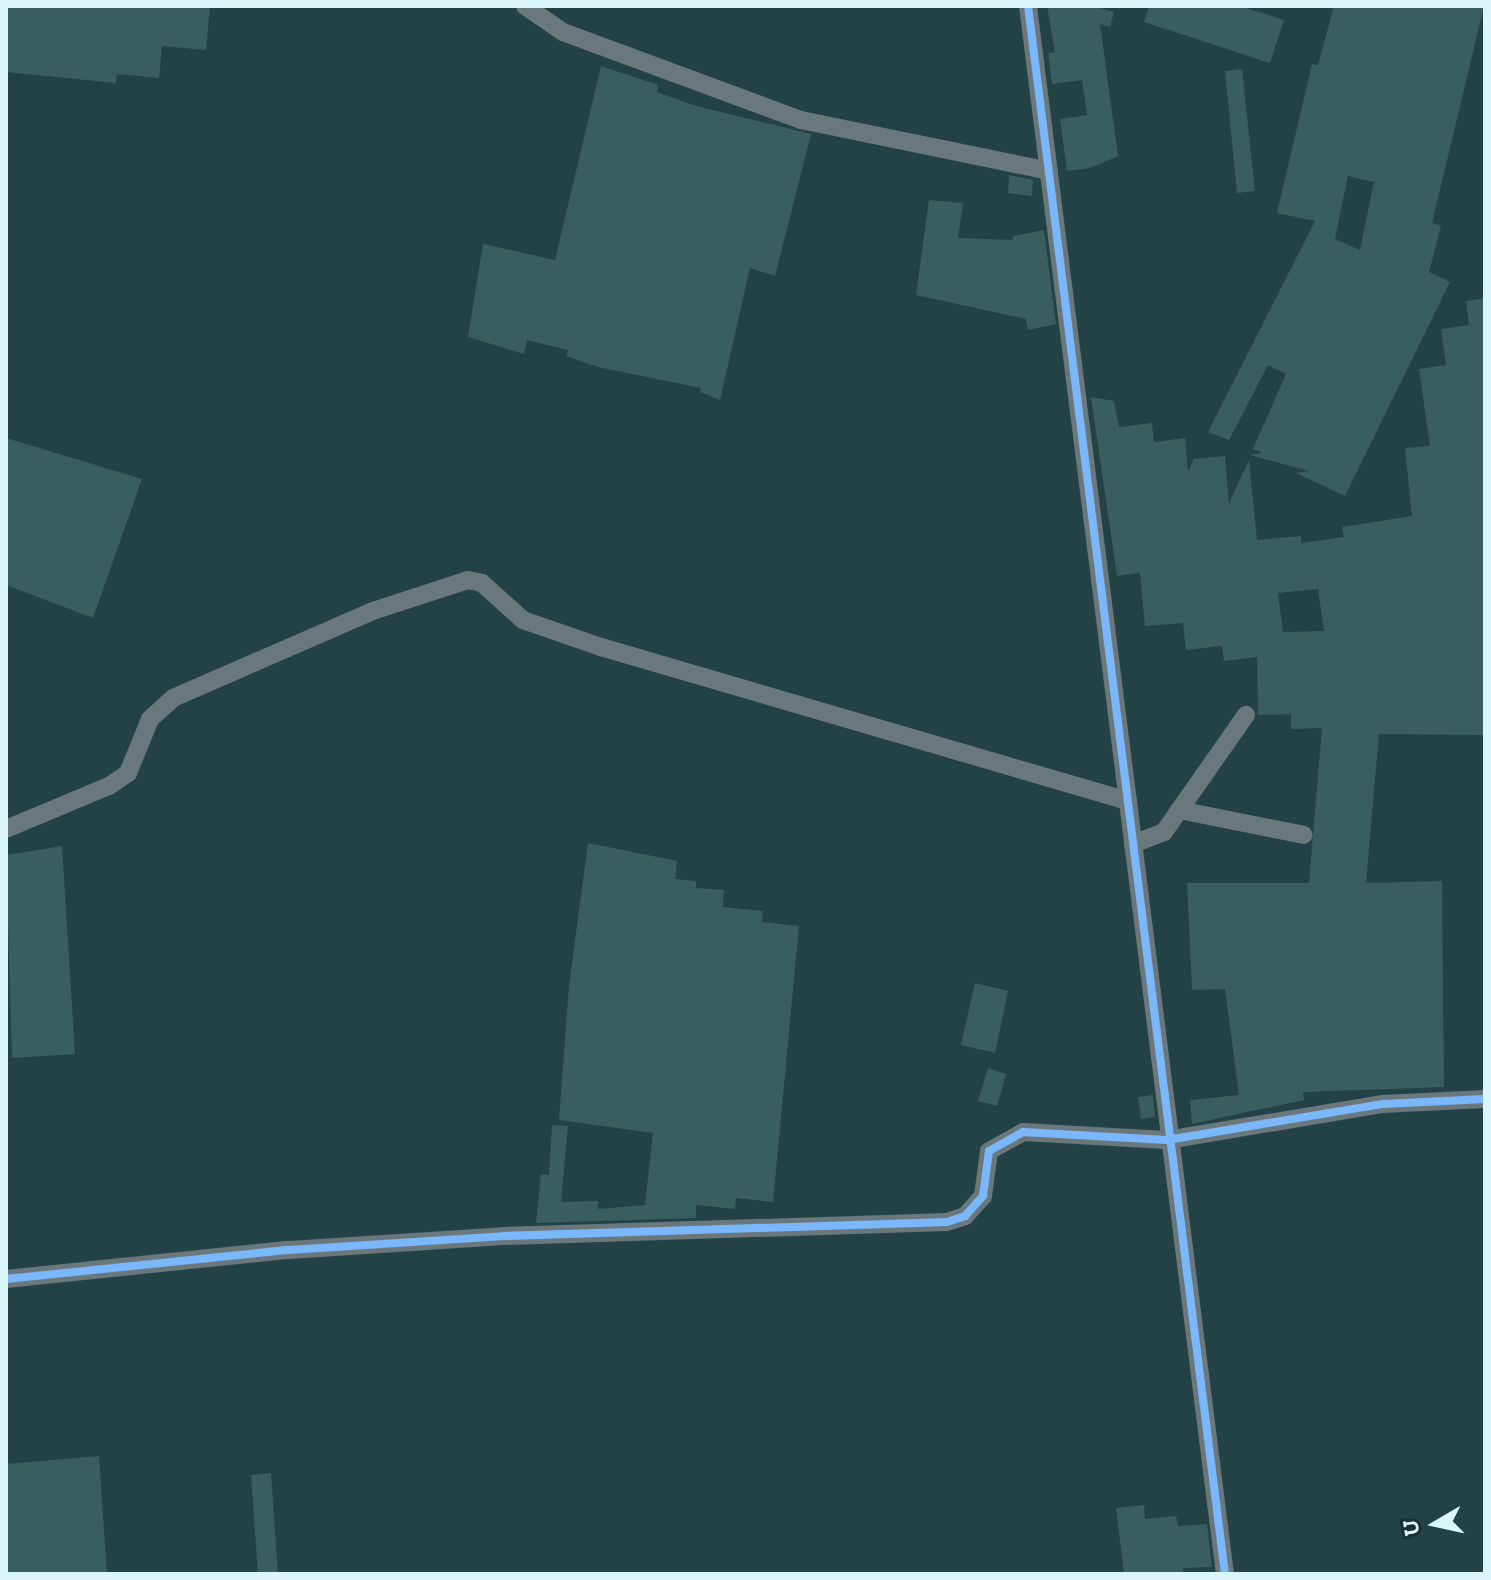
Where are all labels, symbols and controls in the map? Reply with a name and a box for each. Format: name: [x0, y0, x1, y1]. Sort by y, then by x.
north arrow: [1395, 1484, 1475, 1564]
text: U: [1396, 1518, 1425, 1538]

